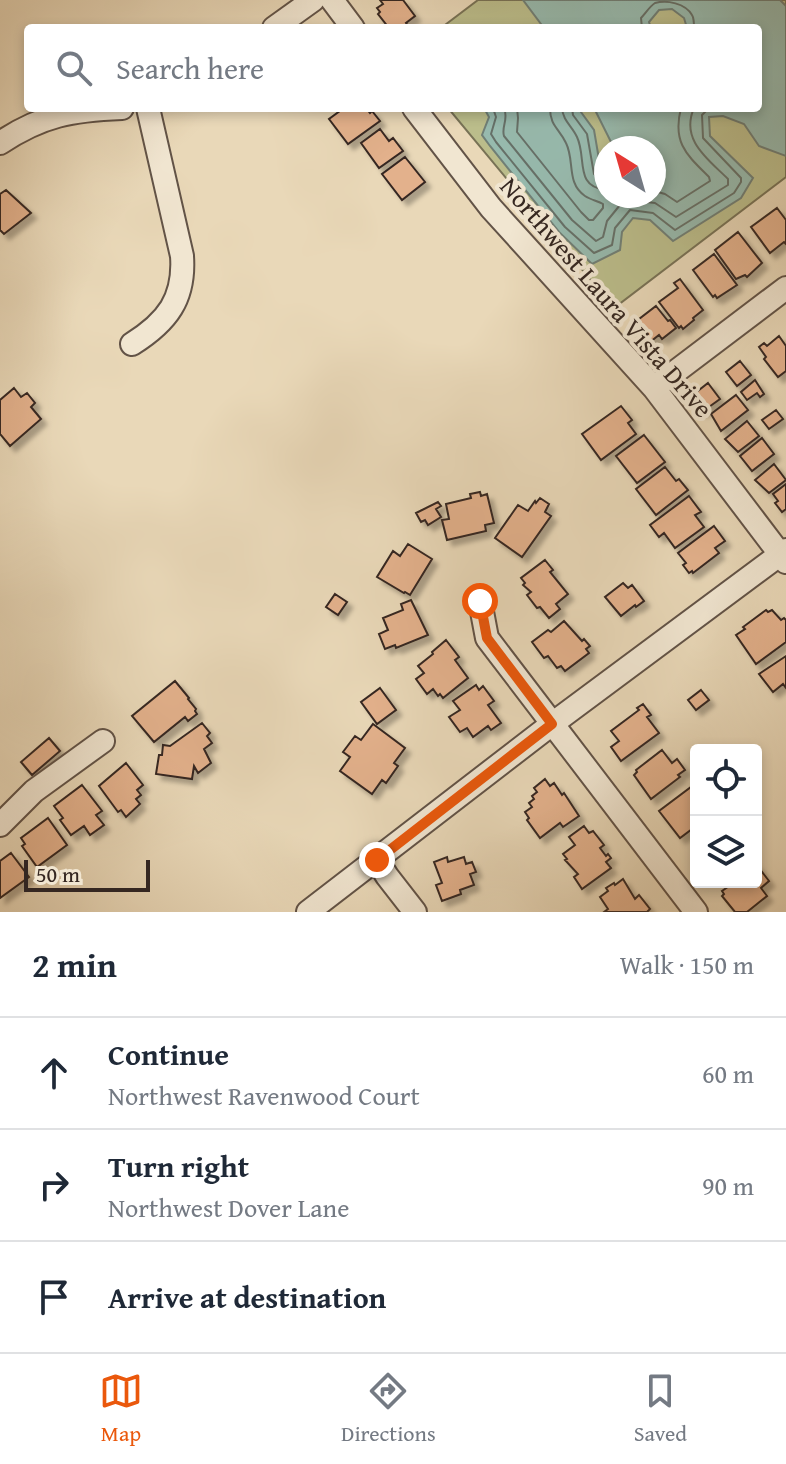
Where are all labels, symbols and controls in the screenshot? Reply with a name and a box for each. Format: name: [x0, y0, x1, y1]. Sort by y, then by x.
search box: [24, 24, 762, 112]
icon: search: [52, 46, 96, 90]
text: Search here: [116, 46, 264, 90]
north arrow: [594, 136, 666, 208]
street label: Northwest Laura Vista Drive: [491, 168, 723, 426]
route start: [462, 583, 498, 619]
map controls: [690, 744, 762, 888]
button: locate: [690, 744, 762, 816]
button: layers: [690, 816, 762, 888]
route end: [359, 842, 395, 878]
scale bar: [24, 856, 150, 892]
text: 50 m: [36, 858, 80, 890]
text: 2 min: [32, 940, 117, 989]
text: Walk · 150 m: [620, 945, 754, 984]
text: Continue: [108, 1032, 229, 1076]
icon: ahead: [32, 1051, 76, 1095]
text: 60 m: [702, 1054, 754, 1093]
text: Northwest Ravenwood Court: [108, 1076, 420, 1115]
text: Turn right: [108, 1144, 249, 1188]
icon: right: [32, 1163, 76, 1207]
text: 90 m: [702, 1166, 754, 1205]
text: Northwest Dover Lane: [108, 1188, 349, 1227]
icon: arrive: [32, 1275, 76, 1319]
text: Arrive at destination: [108, 1275, 386, 1319]
tab: Map: [99, 1369, 143, 1449]
tab: Directions: [341, 1369, 436, 1449]
tab: Saved: [634, 1369, 687, 1449]

